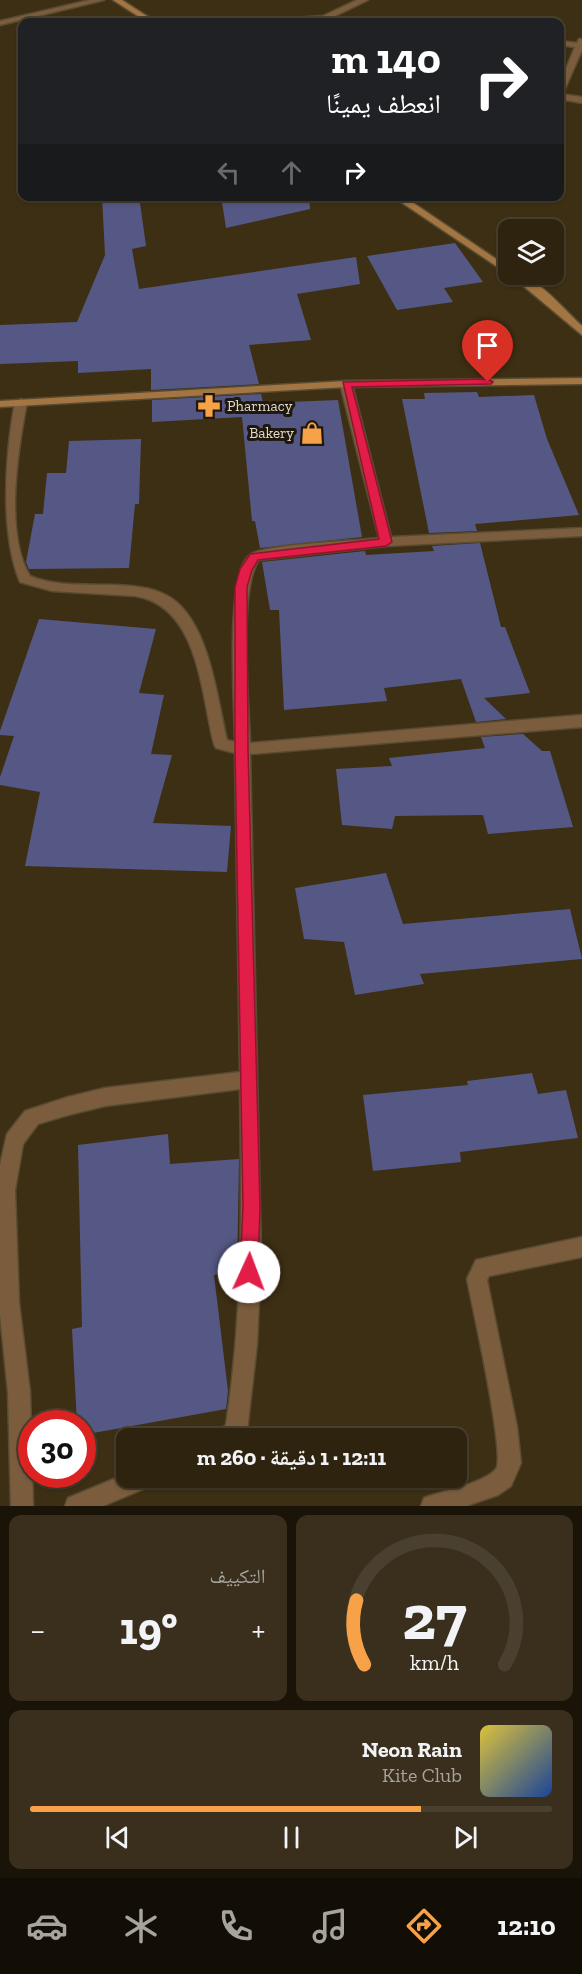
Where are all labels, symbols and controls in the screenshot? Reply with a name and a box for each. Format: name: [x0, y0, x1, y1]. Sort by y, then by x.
text: 140 m: [331, 33, 441, 84]
icon: right: [462, 42, 540, 120]
text: انعطف يمينًا: [326, 88, 441, 120]
icon: left: [212, 156, 245, 189]
icon: ahead: [275, 156, 308, 189]
icon: right: [338, 156, 371, 189]
map controls: [498, 219, 564, 285]
button: layers: [498, 219, 564, 285]
pin: [462, 320, 513, 382]
icon: arrive: [471, 329, 504, 362]
pharmacy icon: Pharmacy: [196, 393, 222, 419]
place label: Pharmacy: [227, 397, 293, 415]
shop icon: Bakery: [299, 420, 325, 446]
place label: Bakery: [249, 424, 294, 442]
position arrow: [217, 1240, 281, 1304]
speed limit sign: 30: [18, 1410, 96, 1488]
text: 12:11 · 1 دقيقة · 260 m: [197, 1444, 386, 1471]
text: التكييف: [209, 1564, 266, 1588]
text: 27: [402, 1580, 467, 1655]
text: 19°: [119, 1602, 178, 1656]
text: −: [30, 1610, 45, 1649]
text: +: [252, 1610, 266, 1649]
text: km/h: [410, 1650, 459, 1675]
text: Neon Rain: [362, 1736, 462, 1763]
text: Kite Club: [382, 1763, 462, 1787]
icon: previous: [101, 1821, 134, 1854]
icon: pause: [275, 1821, 308, 1854]
icon: next: [449, 1821, 482, 1854]
icon: car: [26, 1905, 68, 1947]
icon: climate: [120, 1905, 162, 1947]
icon: phone: [215, 1905, 257, 1947]
icon: music: [309, 1905, 351, 1947]
icon: directions: [403, 1905, 445, 1947]
text: 12:10: [497, 1910, 556, 1942]

